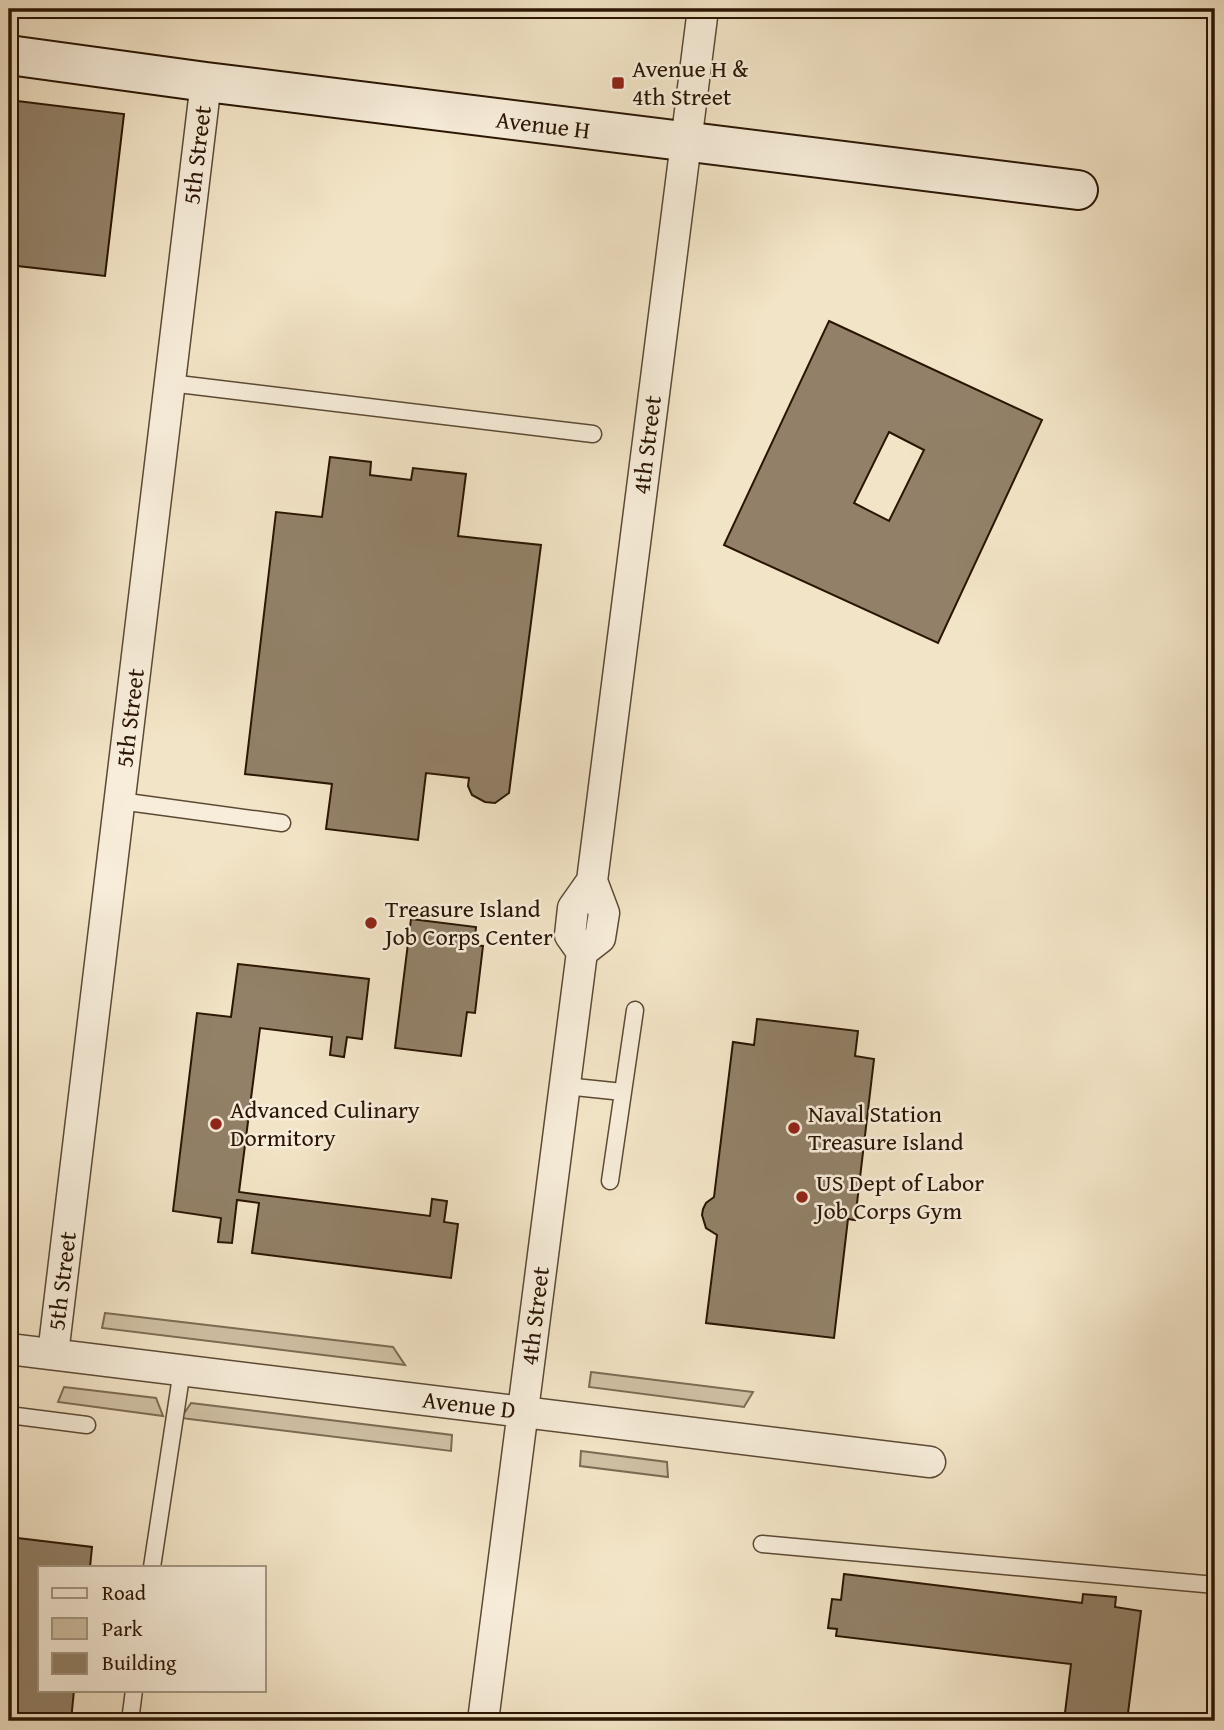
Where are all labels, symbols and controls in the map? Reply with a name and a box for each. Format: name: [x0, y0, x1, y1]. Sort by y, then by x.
place label: Avenue H & 4th Street: [632, 51, 749, 114]
marker: Avenue H & 4th Street: [610, 75, 626, 91]
street label: Avenue H: [494, 101, 592, 148]
street label: 5th Street: [173, 103, 220, 206]
street label: 4th Street: [623, 393, 670, 496]
street label: 5th Street: [106, 666, 153, 769]
place label: Treasure Island Job Corps Center: [382, 891, 553, 954]
marker: Treasure Island Job Corps Center: [363, 915, 379, 931]
place label: Advanced Culinary Dormitory: [230, 1092, 420, 1155]
place label: Naval Station Treasure Island: [808, 1096, 964, 1159]
marker: Advanced Culinary Dormitory: [208, 1116, 224, 1132]
marker: Naval Station Treasure Island: [786, 1120, 802, 1136]
place label: US Dept of Labor Job Corps Gym: [813, 1165, 984, 1228]
marker: US Dept of Labor Job Corps Gym: [794, 1189, 810, 1205]
street label: 5th Street: [38, 1229, 85, 1332]
street label: 4th Street: [511, 1264, 558, 1367]
street label: Avenue D: [420, 1381, 518, 1428]
legend: [38, 1566, 266, 1692]
text: Road: [102, 1577, 147, 1608]
text: Park: [102, 1613, 143, 1644]
text: Building: [102, 1647, 177, 1678]

